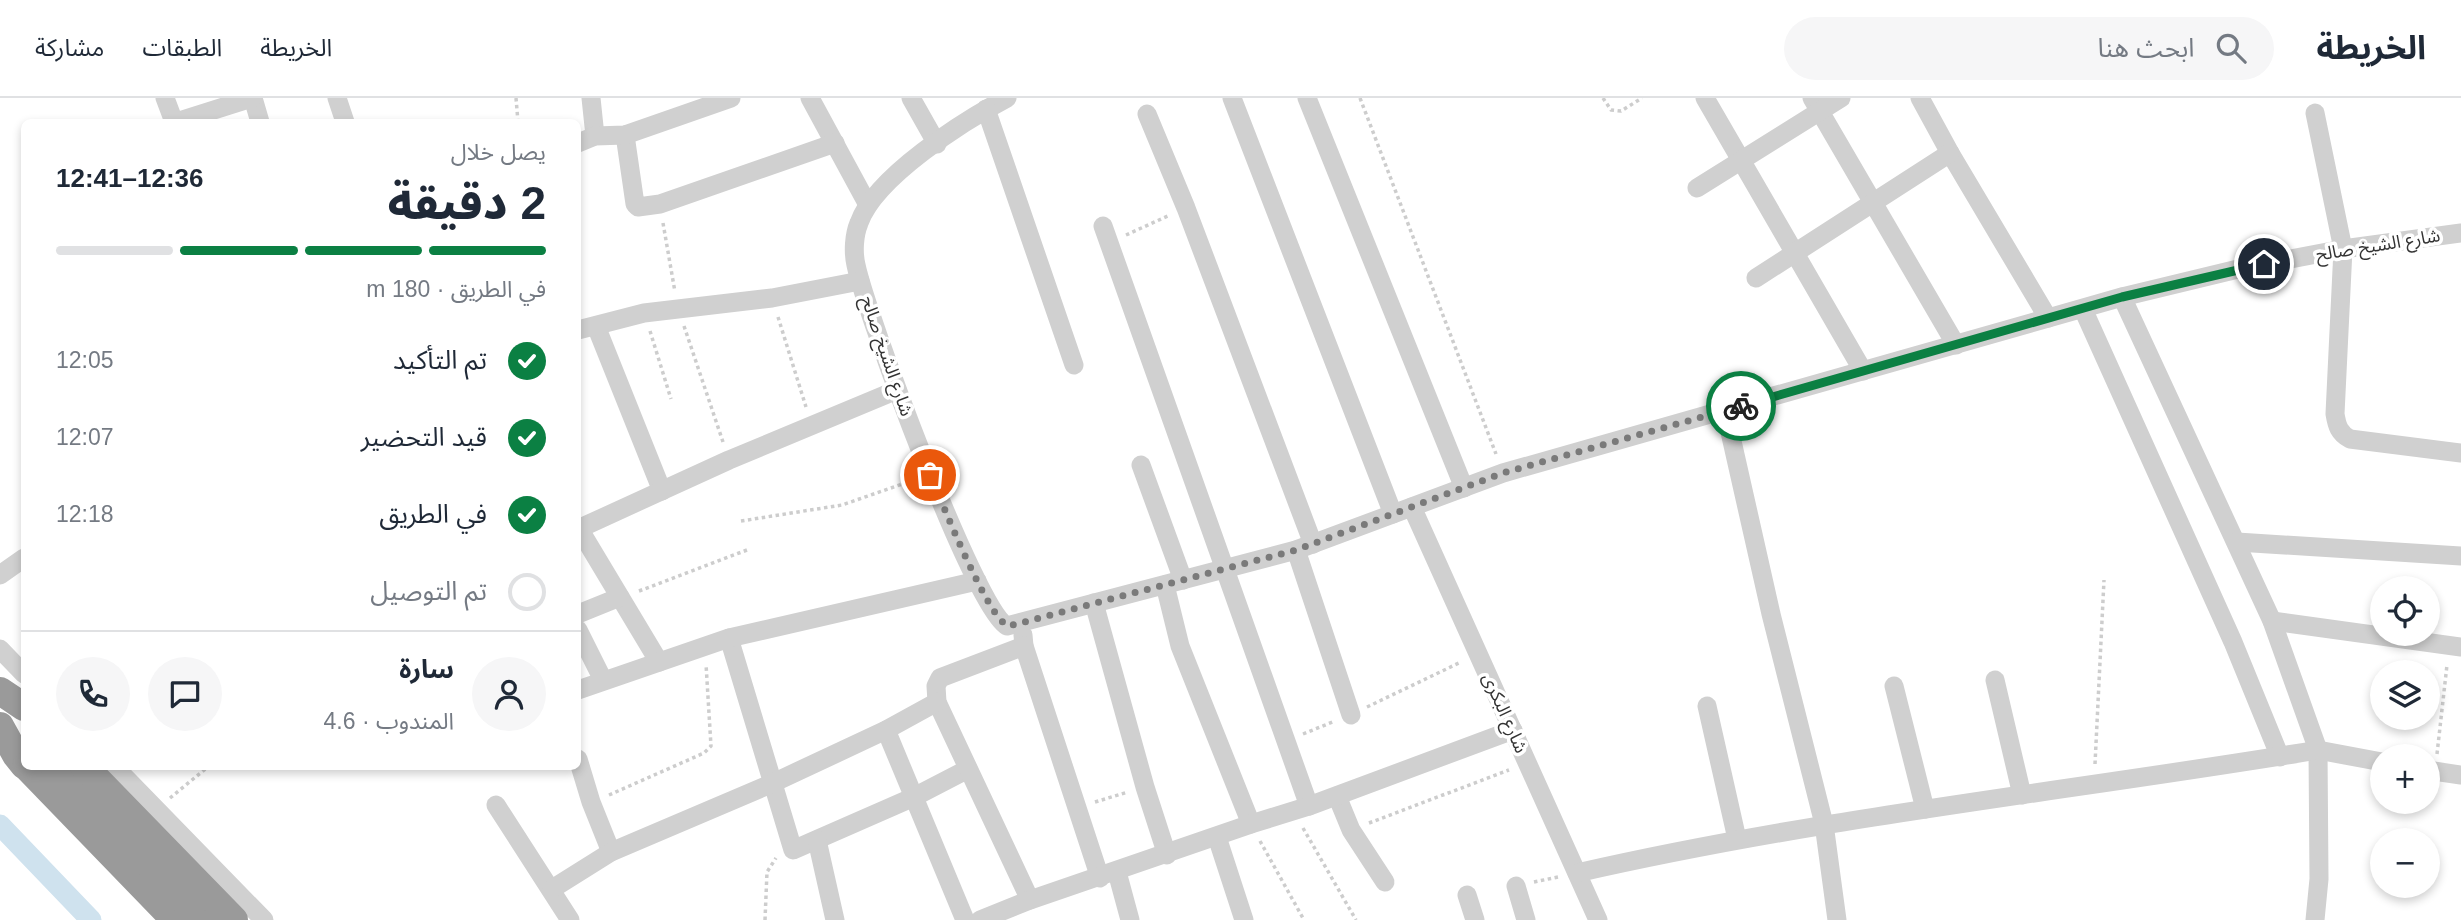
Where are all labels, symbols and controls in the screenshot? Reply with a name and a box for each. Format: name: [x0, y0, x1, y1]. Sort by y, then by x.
search box: [1784, 17, 2274, 80]
icon: search: [2212, 29, 2250, 67]
text: الخريطة: [2316, 29, 2426, 66]
text: ابحث هنا: [2098, 33, 2194, 63]
text: مشاركة: [35, 34, 104, 61]
text: الطبقات: [142, 34, 222, 61]
text: الخريطة: [260, 34, 332, 61]
text: يصل خلال: [451, 139, 546, 165]
text: 12:36–12:41: [56, 163, 203, 193]
text: 2 دقيقة: [388, 177, 546, 229]
street label: شارع الشيخ صالح: [2314, 225, 2442, 269]
pin: [2234, 234, 2294, 294]
icon: home: [2245, 245, 2283, 283]
text: في الطريق · 180 m: [366, 276, 546, 302]
street label: شارع الشيخ صالح: [853, 293, 917, 420]
icon: check: [508, 342, 546, 380]
text: تم التأكيد: [393, 345, 487, 375]
text: 12:05: [56, 347, 114, 373]
courier: [1706, 371, 1776, 441]
icon: bike: [1722, 387, 1760, 425]
icon: check: [508, 419, 546, 457]
text: قيد التحضير: [361, 422, 487, 452]
text: 12:07: [56, 424, 114, 450]
pin: [900, 445, 960, 505]
icon: bag: [911, 456, 949, 494]
icon: check: [508, 496, 546, 534]
text: في الطريق: [379, 499, 487, 529]
text: 12:18: [56, 501, 114, 527]
text: تم التوصيل: [370, 576, 487, 606]
map controls: [2370, 576, 2440, 898]
button: locate: [2370, 576, 2440, 646]
text: سارة: [399, 654, 454, 684]
button: phone: [56, 657, 130, 731]
button: chat: [148, 657, 222, 731]
button: person: [472, 657, 546, 731]
button: layers: [2370, 660, 2440, 730]
street label: شارع البكرى: [1475, 670, 1531, 758]
text: المندوب · 4.6: [324, 708, 454, 734]
button: +: [2370, 744, 2440, 814]
button: −: [2370, 828, 2440, 898]

